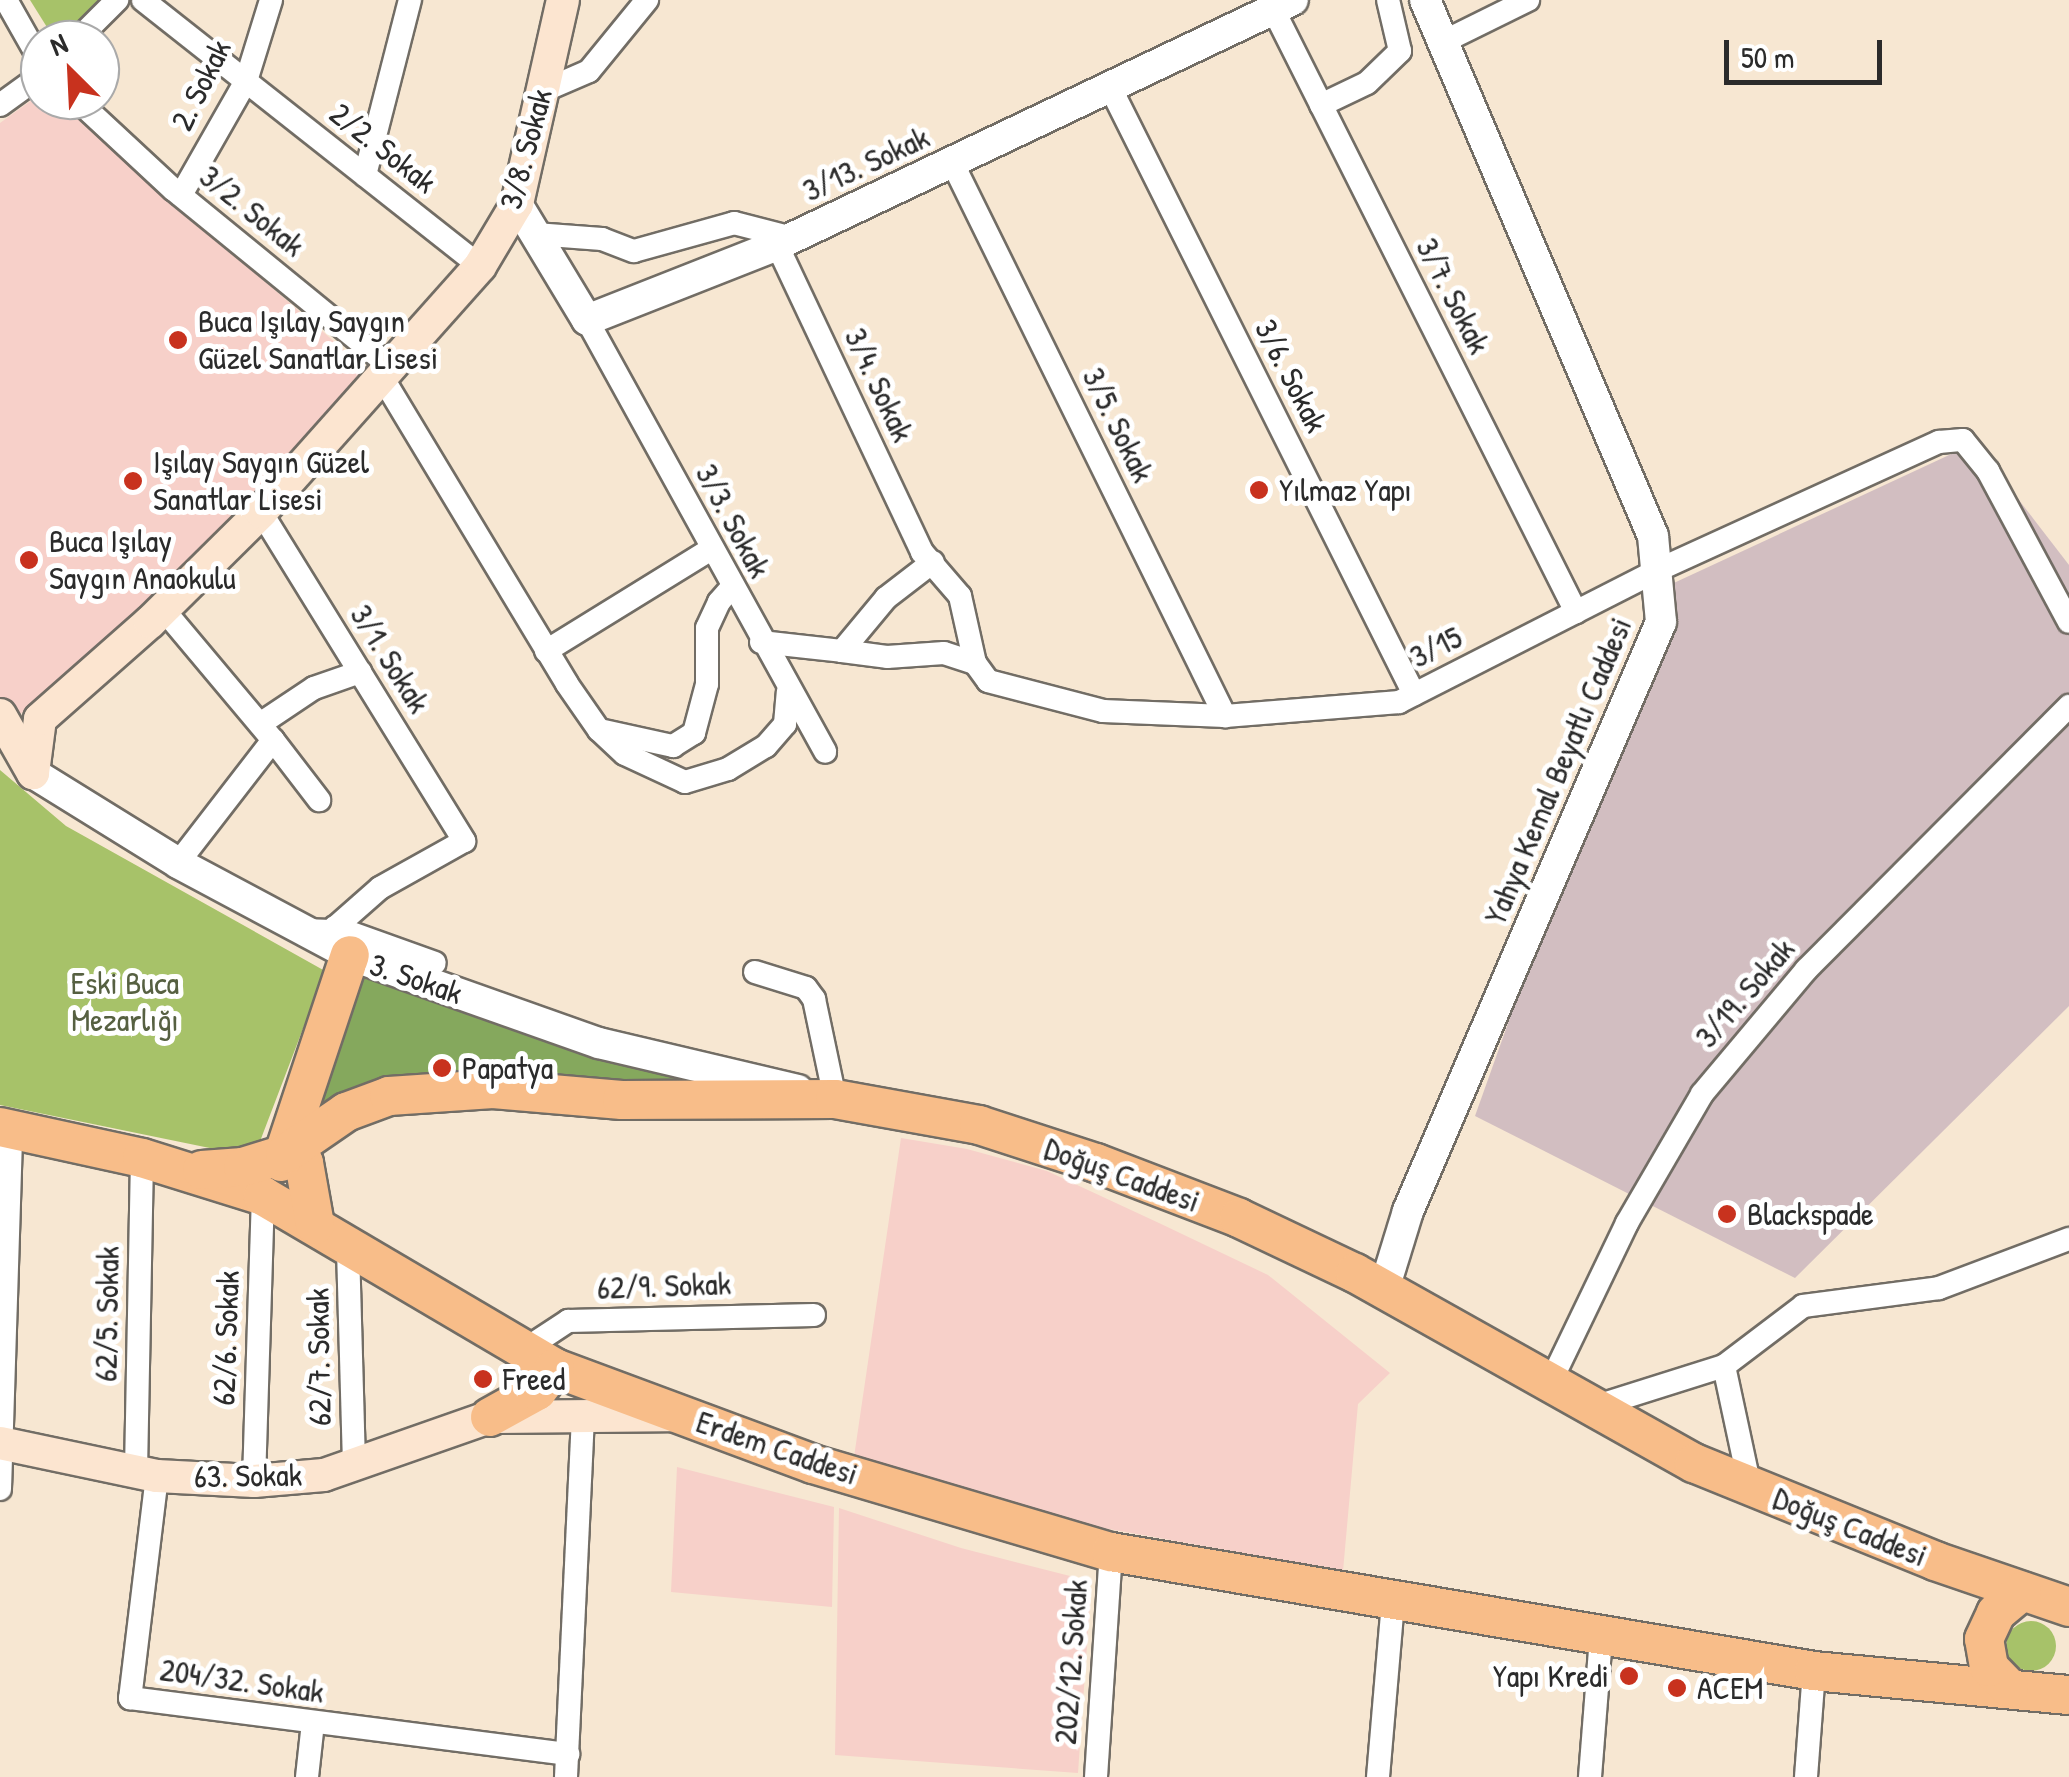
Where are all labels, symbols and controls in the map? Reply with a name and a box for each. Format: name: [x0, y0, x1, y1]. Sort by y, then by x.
north arrow: [20, 20, 120, 120]
scale bar: [1729, 20, 1886, 82]
text: N: [44, 24, 73, 65]
street label: 2. Sokak: [163, 33, 239, 137]
text: 50 m: [1741, 37, 1794, 77]
street label: 3/8. Sokak: [492, 85, 560, 213]
street label: 2/2. Sokak: [322, 95, 444, 201]
street label: 3/13. Sokak: [797, 118, 935, 210]
street label: 3/2. Sokak: [192, 157, 312, 265]
street label: 3/7. Sokak: [1408, 232, 1498, 360]
place label: Buca Işılay Saygın Güzel Sanatlar Lisesi: [198, 303, 438, 378]
street label: 3/6. Sokak: [1246, 313, 1336, 439]
street label: 3/4. Sokak: [836, 322, 922, 448]
marker: Buca Işılay Saygın Güzel Sanatlar Lisesi: [167, 329, 189, 351]
street label: 3/5. Sokak: [1074, 362, 1162, 488]
place label: Işılay Saygın Güzel Sanatlar Lisesi: [153, 444, 369, 519]
street label: 3/3. Sokak: [687, 458, 779, 584]
marker: Işılay Saygın Güzel Sanatlar Lisesi: [122, 470, 144, 492]
place label: Yılmaz Yapı: [1279, 471, 1412, 509]
marker: Yılmaz Yapı: [1248, 479, 1270, 501]
place label: Buca Işılay Saygın Anaokulu: [49, 523, 236, 598]
marker: Buca Işılay Saygın Anaokulu: [18, 549, 40, 571]
street label: 3/1. Sokak: [342, 598, 438, 720]
street label: Yahya Kemal Beyatlı Caddesi: [1476, 612, 1640, 930]
street label: 3/15: [1404, 618, 1468, 676]
street label: 3/19. Sokak: [1687, 931, 1803, 1055]
street label: 3. Sokak: [365, 945, 467, 1013]
park label: Eski Buca Mezarlığı: [71, 965, 179, 1040]
place label: Papatya: [462, 1049, 553, 1087]
marker: Papatya: [431, 1057, 453, 1079]
street label: Doğuş Caddesi: [1039, 1129, 1205, 1221]
place label: Blackspade: [1747, 1195, 1874, 1233]
marker: Blackspade: [1716, 1203, 1738, 1225]
street label: 62/5. Sokak: [87, 1246, 127, 1382]
street label: 62/9. Sokak: [596, 1264, 732, 1308]
street label: 62/6. Sokak: [204, 1270, 248, 1406]
street label: 62/7. Sokak: [299, 1288, 339, 1426]
place label: Freed: [503, 1360, 565, 1398]
marker: Freed: [472, 1368, 494, 1390]
street label: Erdem Caddesi: [691, 1402, 863, 1494]
street label: 63. Sokak: [194, 1456, 302, 1496]
street label: Doğuş Caddesi: [1768, 1479, 1932, 1575]
street label: 202/12. Sokak: [1046, 1578, 1096, 1746]
street label: 204/32. Sokak: [158, 1651, 326, 1711]
place label: Yapı Kredi: [1493, 1657, 1609, 1695]
marker: Yapı Kredi: [1618, 1665, 1640, 1687]
place label: ACEM: [1697, 1669, 1763, 1707]
marker: ACEM: [1666, 1677, 1688, 1699]

